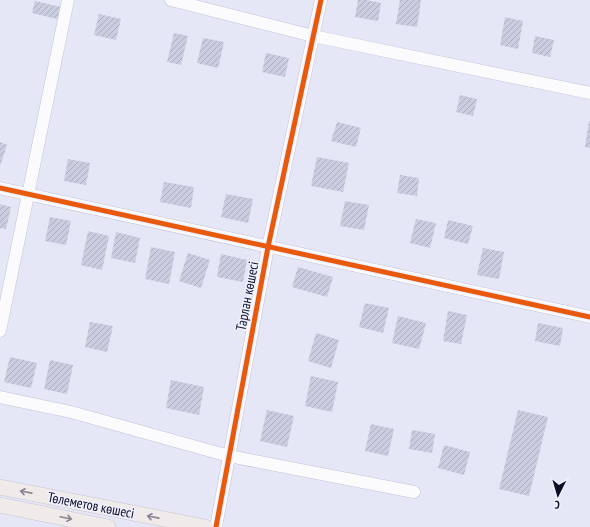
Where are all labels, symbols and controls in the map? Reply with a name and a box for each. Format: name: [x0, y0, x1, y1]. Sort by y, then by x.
street label: Тарлан көшесі: [231, 260, 263, 332]
north arrow: [538, 475, 578, 515]
one-way arrow: [19, 487, 32, 495]
street label: Төлеметов көшесі: [46, 488, 136, 522]
text: С: [554, 498, 560, 512]
one-way arrow: [147, 512, 160, 520]
one-way arrow: [59, 515, 72, 523]

